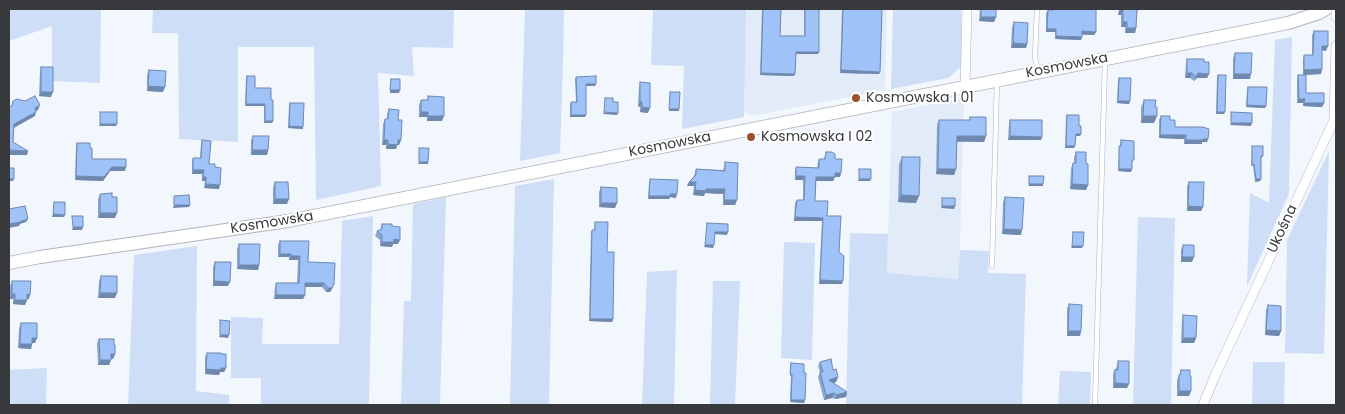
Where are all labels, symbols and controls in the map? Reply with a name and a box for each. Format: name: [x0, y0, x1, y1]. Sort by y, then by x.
street label: Kosmowska: [1024, 50, 1110, 82]
place label: Kosmowska I 01: [866, 90, 974, 106]
marker: Kosmowska I 01: [850, 92, 862, 104]
street label: Kosmowska: [627, 129, 713, 161]
place label: Kosmowska I 02: [761, 129, 872, 145]
marker: Kosmowska I 02: [745, 131, 757, 143]
street label: Ukośna: [1265, 202, 1301, 256]
street label: Kosmowska: [229, 208, 315, 238]

